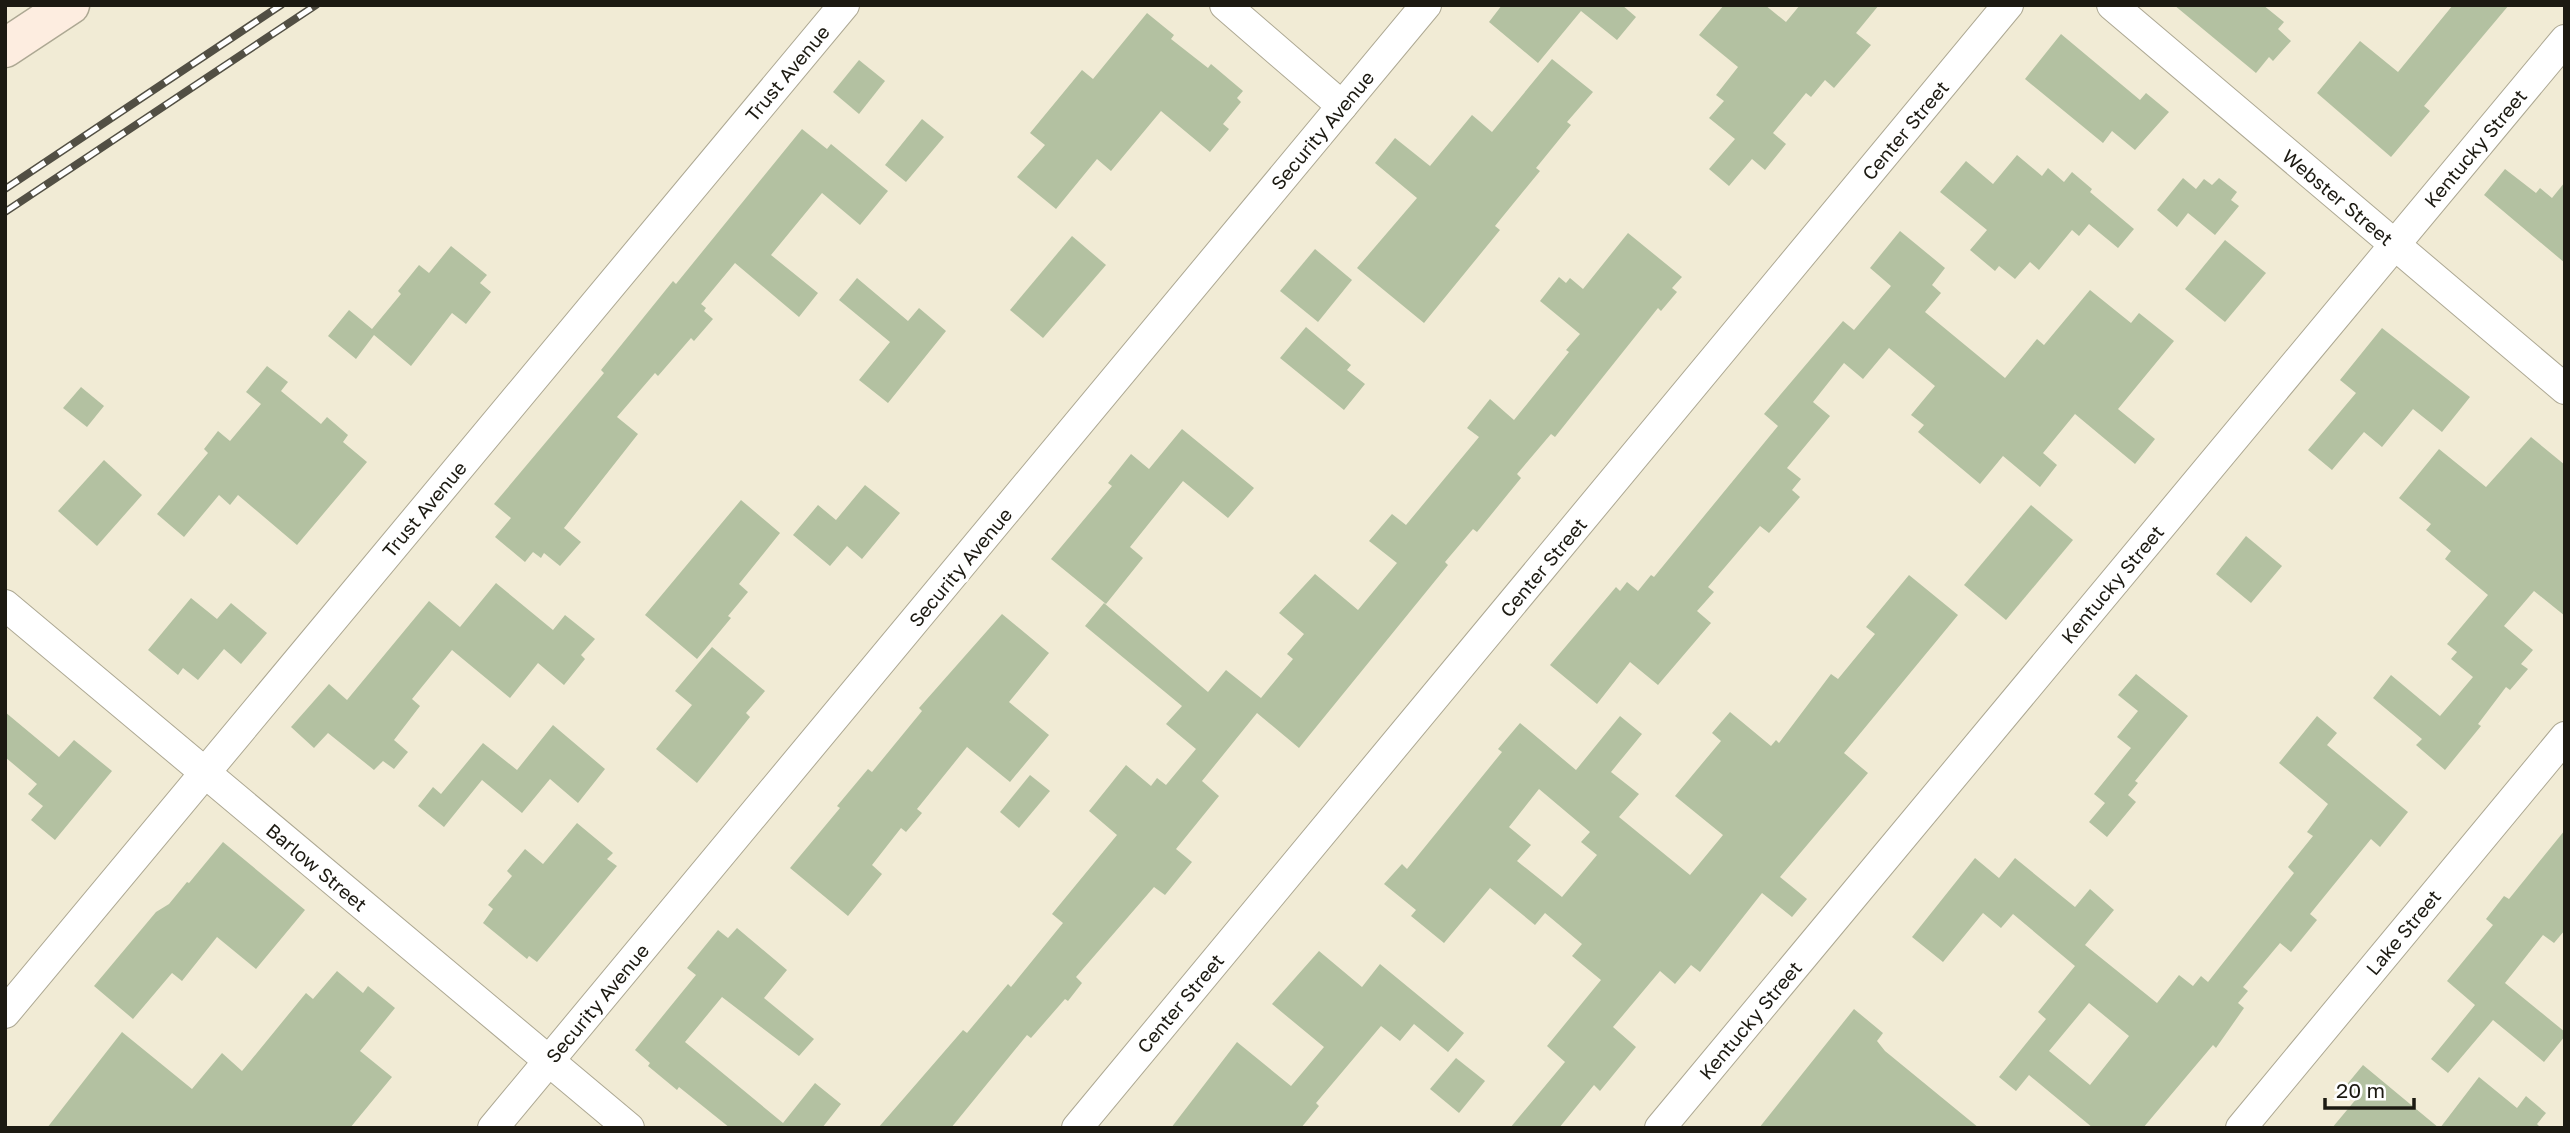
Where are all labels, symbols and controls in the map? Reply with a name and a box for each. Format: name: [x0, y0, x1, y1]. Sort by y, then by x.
street label: Trust Avenue: [740, 20, 834, 126]
street label: Security Avenue: [1266, 66, 1378, 194]
street label: Center Street: [1857, 76, 1953, 184]
street label: Kentucky Street: [2419, 84, 2531, 212]
street label: Webster Street: [2278, 144, 2398, 250]
street label: Trust Avenue: [377, 456, 471, 562]
street label: Security Avenue: [904, 503, 1016, 631]
street label: Center Street: [1495, 513, 1591, 621]
street label: Kentucky Street: [2056, 520, 2168, 648]
street label: Barlow Street: [262, 818, 372, 916]
street label: Lake Street: [2361, 885, 2445, 979]
street label: Security Avenue: [541, 939, 653, 1067]
street label: Center Street: [1132, 949, 1228, 1057]
street label: Kentucky Street: [1694, 956, 1806, 1084]
scale bar: [2325, 1066, 2414, 1110]
text: 20 m: [2336, 1077, 2385, 1103]

